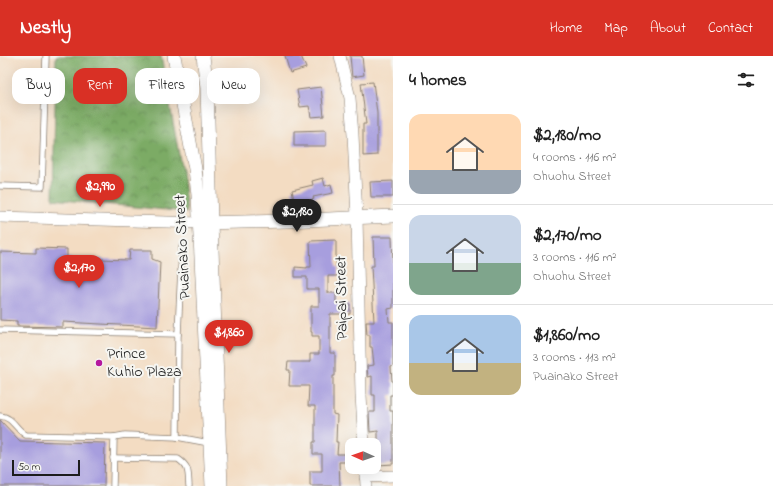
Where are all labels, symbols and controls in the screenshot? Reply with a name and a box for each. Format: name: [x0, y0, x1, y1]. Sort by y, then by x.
text: Nestly: [20, 15, 71, 42]
text: Home: [550, 18, 582, 39]
text: Map: [604, 18, 628, 39]
text: About: [650, 18, 686, 39]
text: Contact: [708, 18, 753, 39]
chip: Buy: [12, 68, 65, 104]
chip: Rent: [73, 68, 127, 104]
chip: Filters: [135, 68, 199, 104]
chip: New: [207, 68, 260, 104]
text: 4 homes: [409, 68, 467, 93]
icon: filters: [735, 69, 757, 91]
text: $2,180/mo: [533, 123, 601, 148]
icon: home: [441, 130, 489, 178]
text: 4 rooms · 116 m²: [533, 148, 616, 167]
text: Ohuohu Street: [533, 167, 611, 186]
pin: $2,990: [67, 174, 133, 208]
text: $2,990: [85, 177, 115, 196]
street label: Puainako Street: [168, 193, 198, 300]
pin: $2,180: [264, 199, 330, 233]
text: $2,180: [281, 202, 313, 221]
text: $2,170/mo: [533, 223, 602, 248]
icon: home: [441, 231, 489, 279]
text: 3 rooms · 116 m²: [533, 248, 616, 267]
pin: $2,170: [46, 255, 112, 289]
street label: Paipai Street: [329, 255, 355, 340]
text: $2,170: [63, 258, 95, 277]
text: Ohuohu Street: [533, 267, 611, 286]
pin: $1,860: [196, 320, 262, 354]
text: $1,860: [214, 323, 244, 342]
text: $1,860/mo: [533, 323, 600, 348]
icon: home: [441, 331, 489, 379]
place label: Prince Kuhio Plaza: [107, 342, 182, 384]
text: 3 rooms · 113 m²: [533, 348, 616, 367]
marker: Prince Kuhio Plaza: [94, 358, 104, 368]
text: Puainako Street: [533, 367, 618, 386]
north arrow: [345, 438, 381, 474]
map controls: [345, 438, 381, 474]
scale bar: [12, 458, 80, 477]
text: 50 m: [18, 459, 40, 475]

